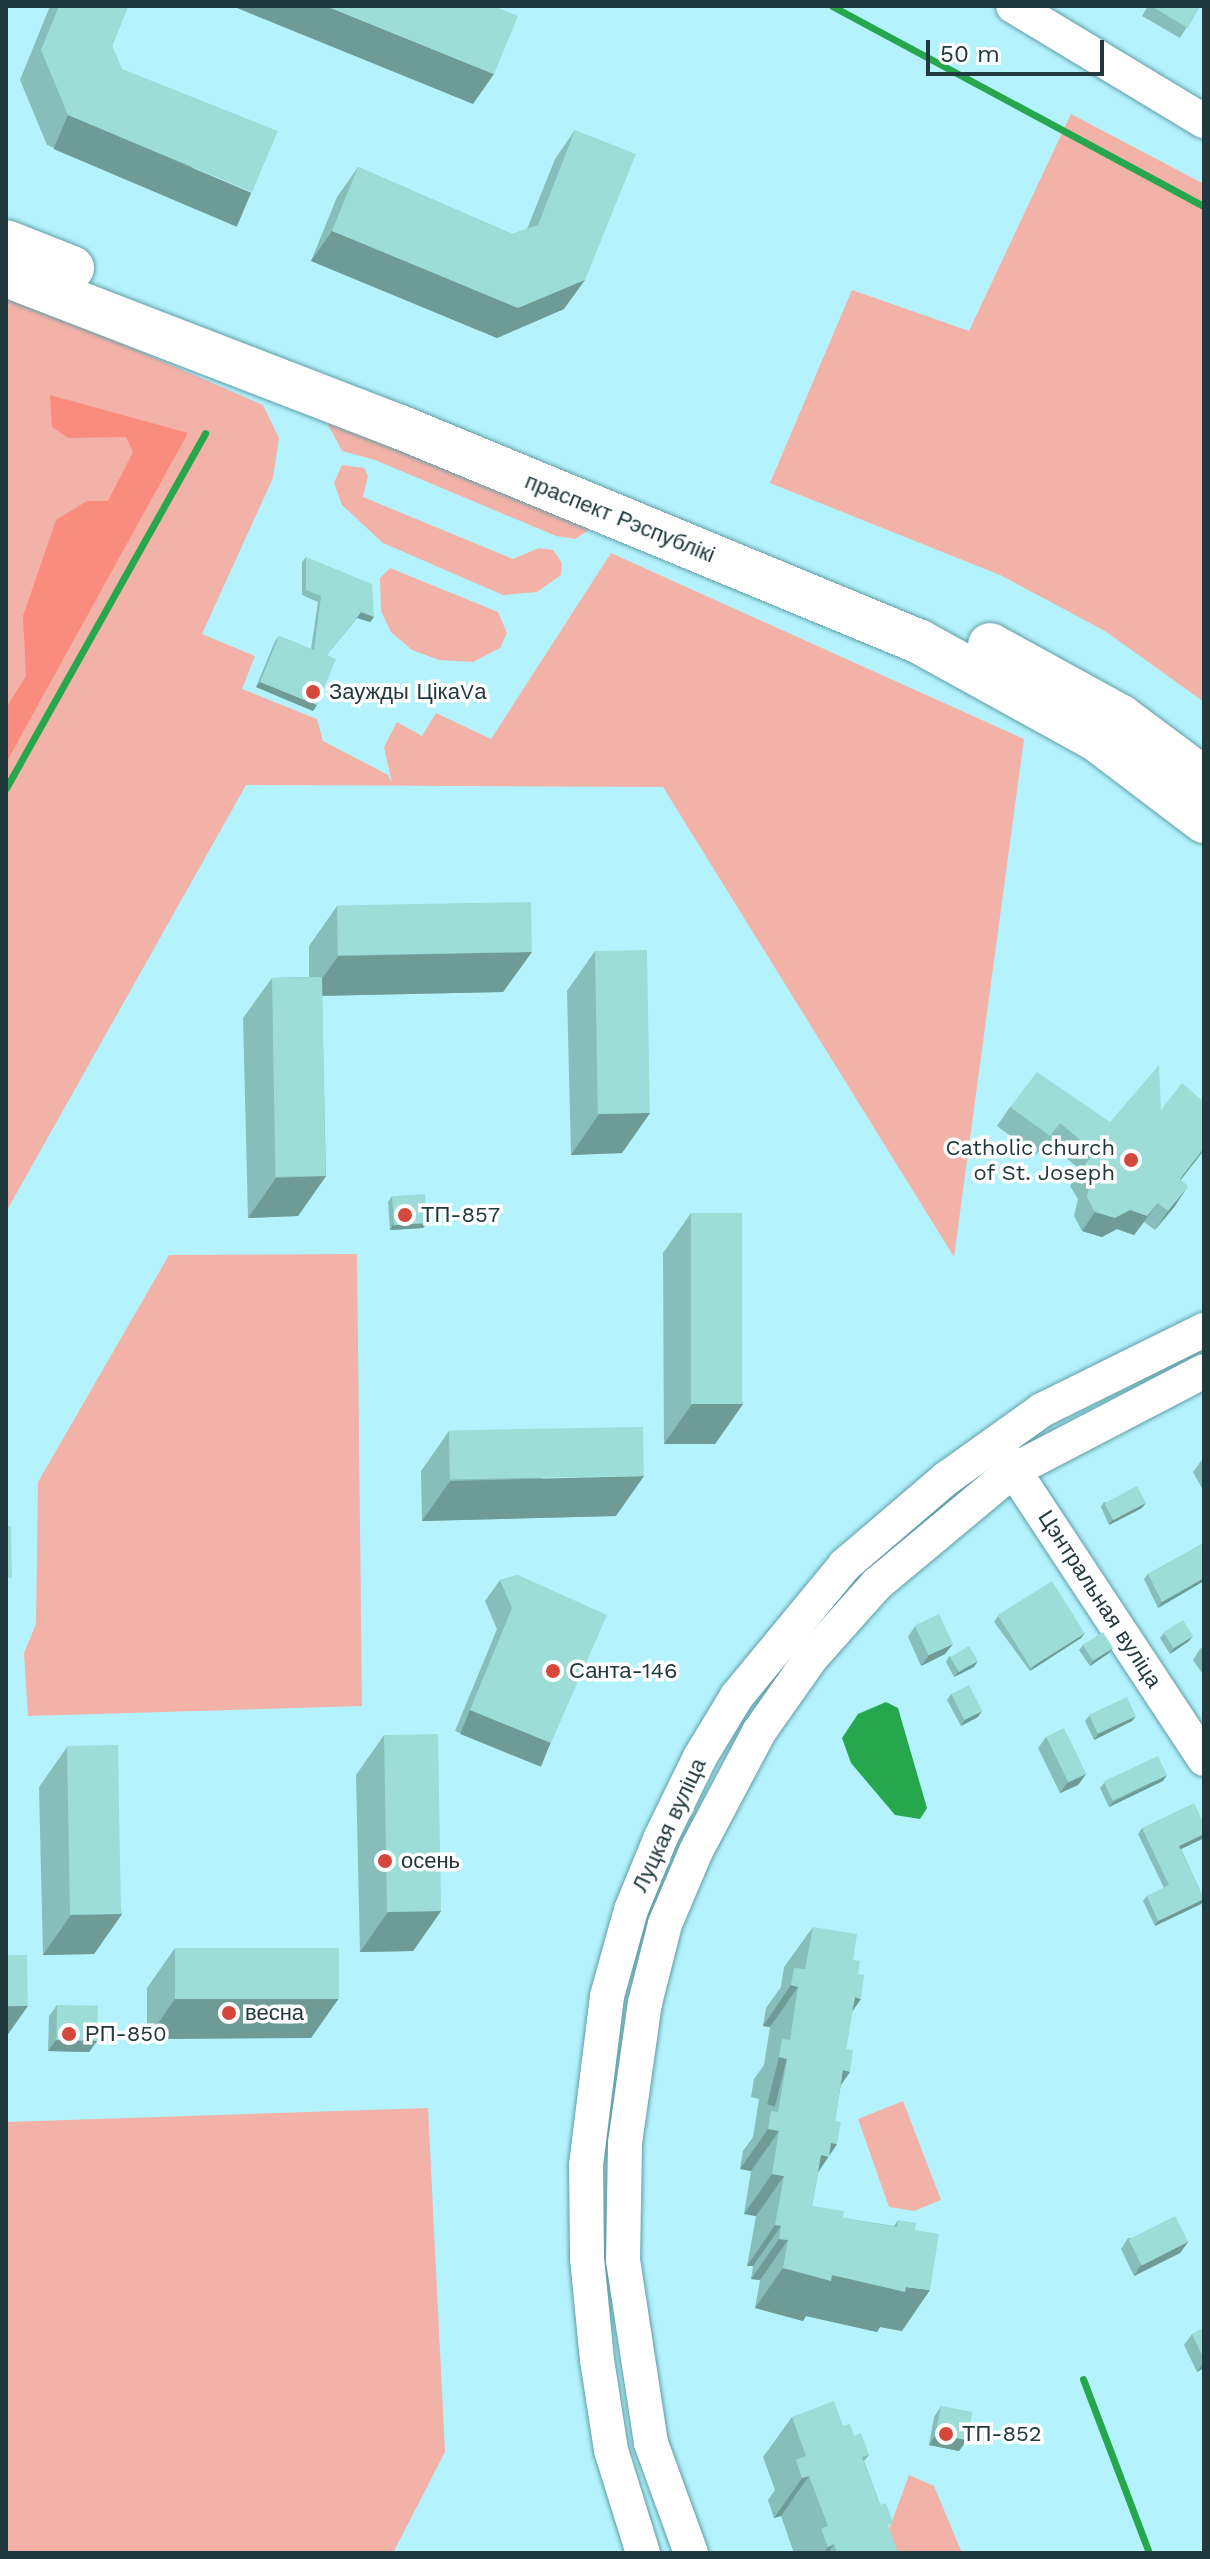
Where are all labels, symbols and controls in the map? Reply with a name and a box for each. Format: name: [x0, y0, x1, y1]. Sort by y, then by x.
scale bar: [930, 24, 1108, 74]
text: 50 m: [940, 40, 1000, 68]
street label: праспект Рэспублікі: [521, 468, 719, 568]
place label: Заужды ЦікаVа: [329, 679, 486, 705]
marker: Заужды ЦікаVа: [304, 683, 322, 701]
place label: Catholic church of St. Joseph: [945, 1134, 1115, 1186]
marker: Catholic church of St. Joseph: [1122, 1151, 1140, 1169]
place label: ТП-857: [421, 1202, 500, 1228]
marker: ТП-857: [396, 1206, 414, 1224]
street label: Цэнтральная вуліца: [1033, 1505, 1167, 1693]
place label: Санта-146: [569, 1658, 677, 1684]
marker: Санта-146: [544, 1662, 562, 1680]
street label: Луцкая вуліца: [627, 1754, 711, 1896]
place label: осень: [401, 1848, 460, 1874]
marker: осень: [376, 1852, 394, 1870]
place label: весна: [245, 2000, 304, 2026]
marker: весна: [220, 2004, 238, 2022]
place label: РП-850: [85, 2021, 167, 2047]
marker: РП-850: [60, 2025, 78, 2043]
place label: ТП-852: [962, 2421, 1042, 2447]
marker: ТП-852: [937, 2425, 955, 2443]

